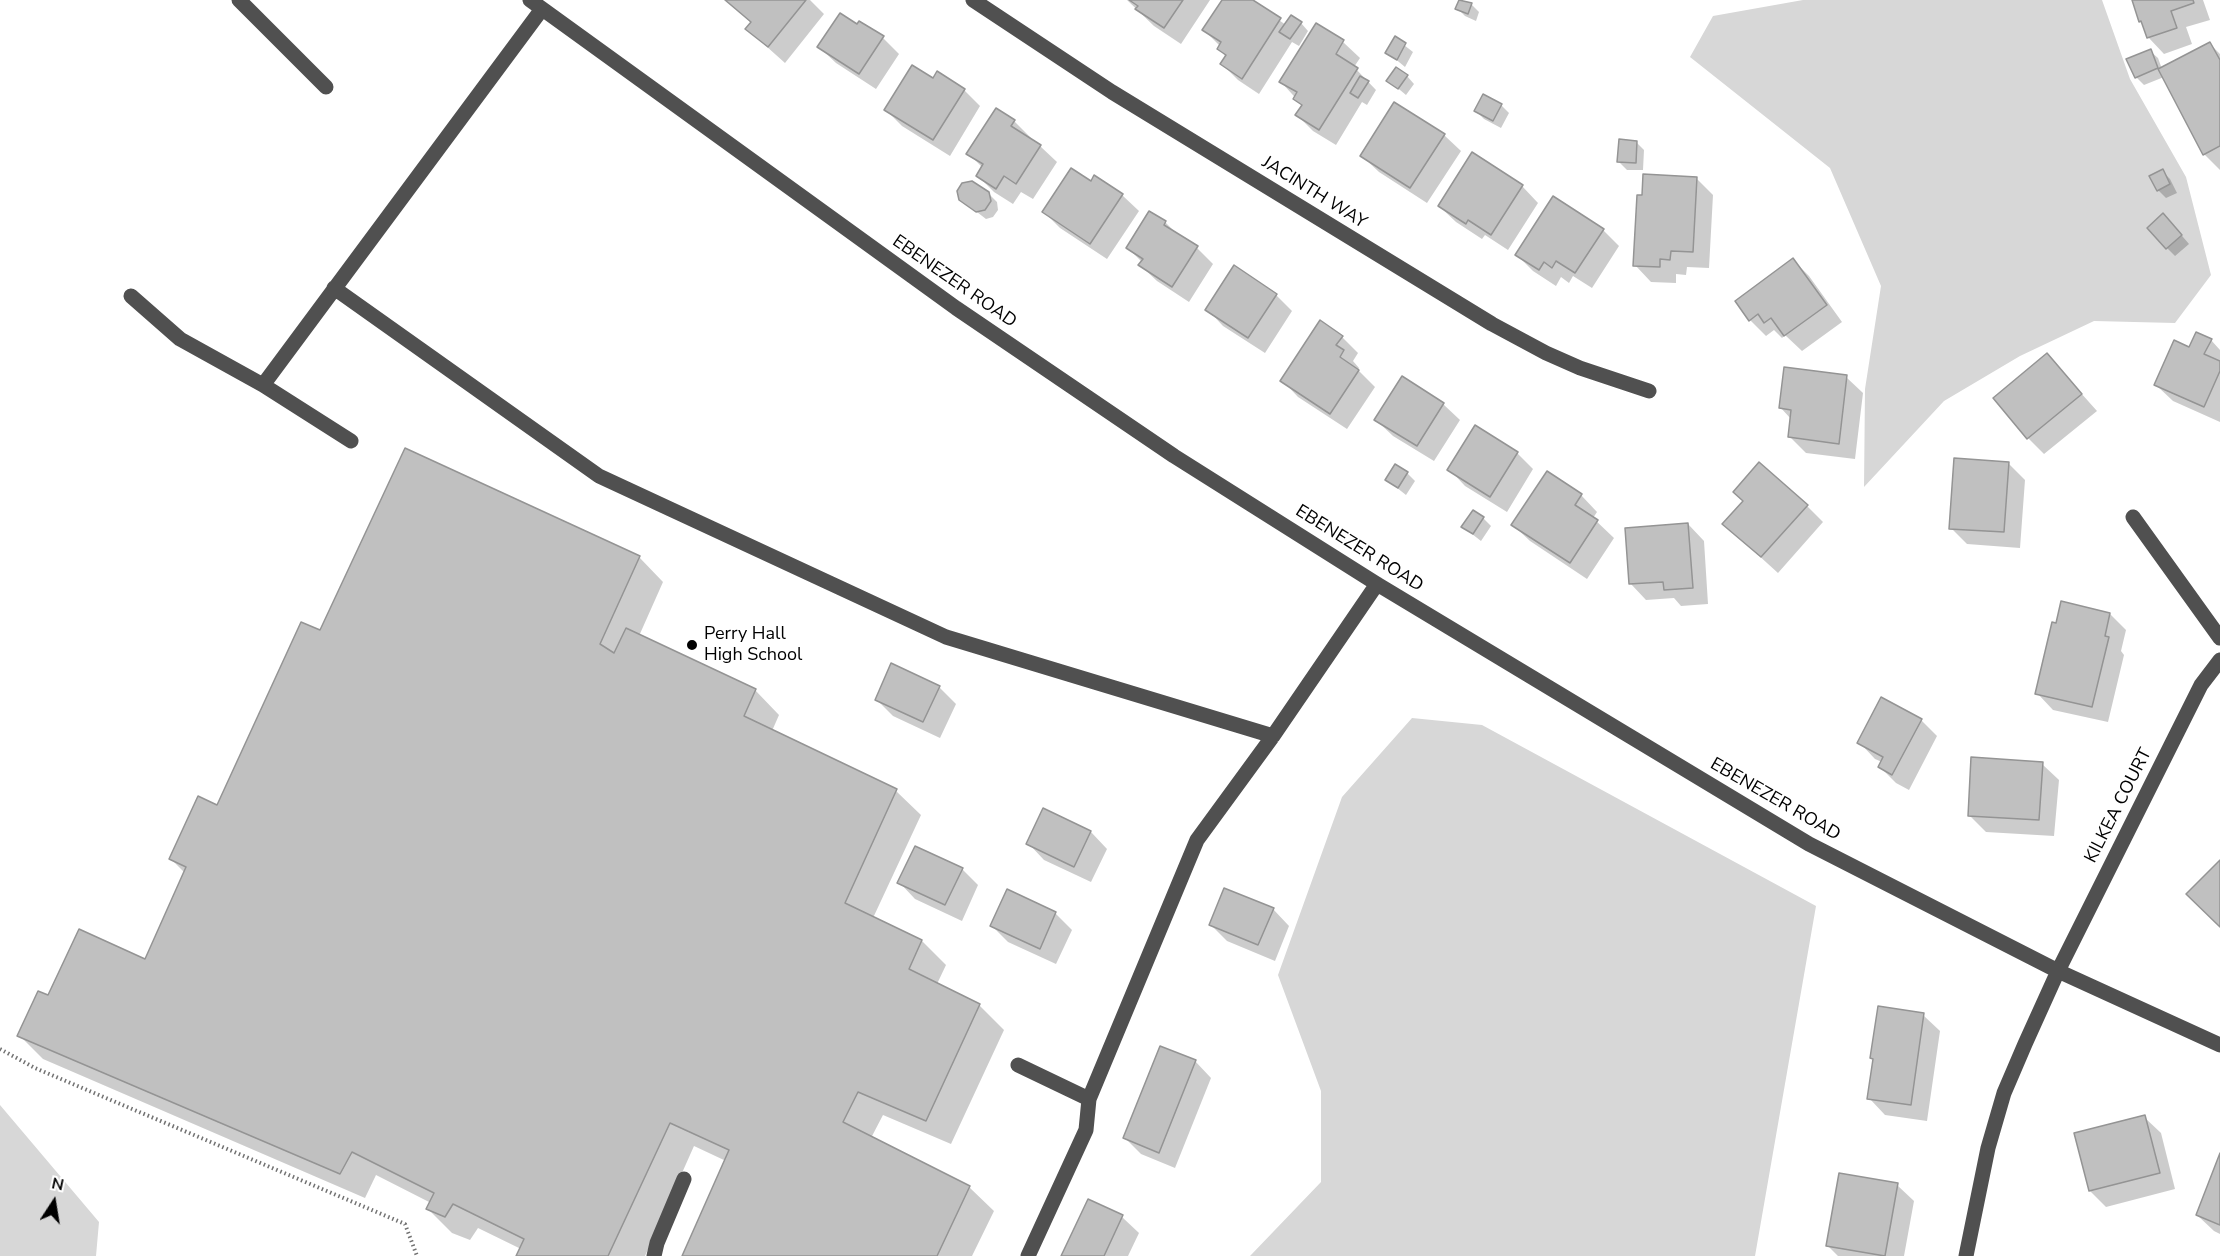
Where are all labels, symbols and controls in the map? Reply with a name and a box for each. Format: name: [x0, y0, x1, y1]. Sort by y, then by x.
street label: JACINTH WAY: [1258, 152, 1370, 234]
street label: EBENEZER ROAD: [888, 231, 1020, 333]
street label: EBENEZER ROAD: [1291, 501, 1427, 597]
place label: Perry Hall High School: [704, 624, 802, 666]
marker: Perry Hall High School: [685, 638, 699, 652]
street label: KILKEA COURT: [2081, 745, 2157, 867]
street label: EBENEZER ROAD: [1706, 754, 1844, 846]
north arrow: [24, 1172, 84, 1232]
text: N: [50, 1172, 66, 1196]

